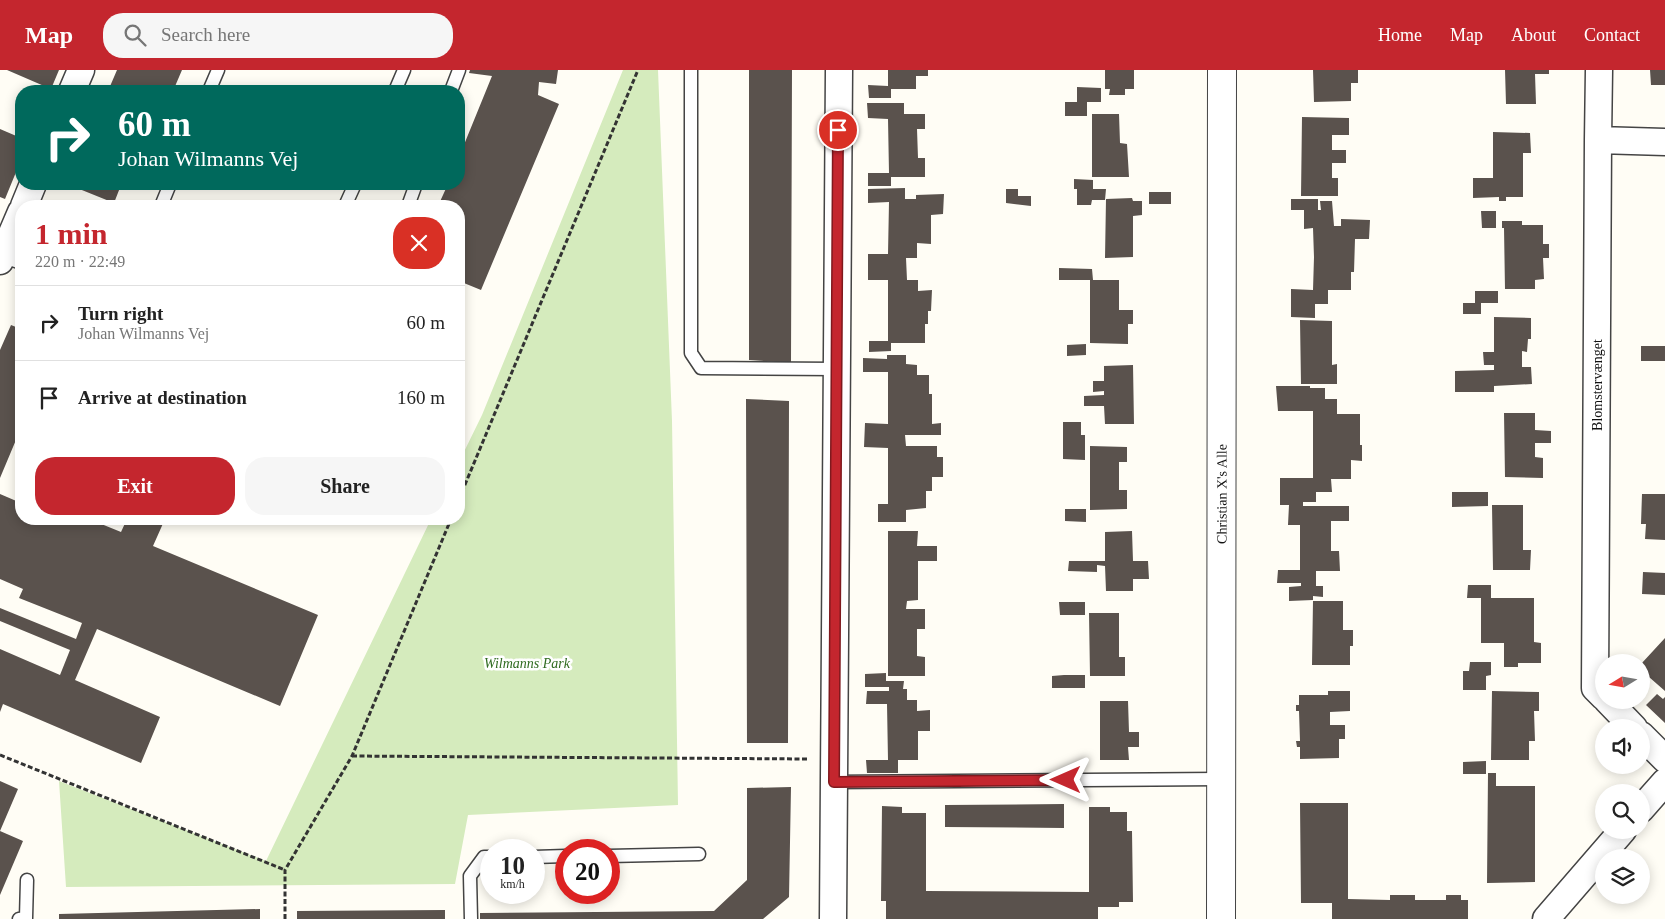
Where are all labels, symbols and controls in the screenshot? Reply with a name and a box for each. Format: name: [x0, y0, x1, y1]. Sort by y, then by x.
search box: [103, 13, 453, 58]
icon: search: [121, 21, 149, 49]
text: Map: [25, 22, 73, 48]
text: Search here: [161, 24, 250, 45]
text: Home: [1378, 25, 1422, 45]
text: Map: [1450, 25, 1483, 45]
text: About: [1511, 25, 1556, 45]
text: Contact: [1584, 25, 1640, 45]
icon: right: [35, 105, 100, 170]
text: 60 m: [118, 105, 191, 144]
pin: [817, 109, 859, 151]
icon: arrive: [824, 116, 852, 144]
text: Johan Wilmanns Vej: [118, 146, 298, 171]
text: 1 min: [35, 217, 108, 250]
button: close: [393, 217, 445, 269]
text: 220 m · 22:49: [35, 253, 125, 270]
text: Turn right: [78, 303, 163, 324]
icon: right: [35, 309, 63, 337]
text: 60 m: [406, 312, 445, 333]
text: Johan Wilmanns Vej: [78, 325, 209, 342]
street label: Blomstervænget: [1590, 339, 1605, 431]
icon: arrive: [35, 384, 63, 412]
text: Arrive at destination: [78, 387, 247, 408]
text: 160 m: [397, 387, 445, 408]
street label: Christian X's Alle: [1214, 444, 1230, 544]
button: Exit: [35, 457, 235, 515]
button: Share: [245, 457, 445, 515]
north arrow: [1595, 654, 1650, 709]
map controls: [1595, 654, 1650, 904]
park label: Wilmanns Park: [484, 656, 571, 671]
button: sound: [1595, 719, 1650, 774]
position arrow: [1039, 753, 1091, 805]
button: search: [1595, 784, 1650, 839]
speed limit sign: 20: [555, 839, 620, 904]
button: layers: [1595, 849, 1650, 904]
text: 10: [500, 852, 525, 879]
text: km/h: [500, 877, 525, 891]

